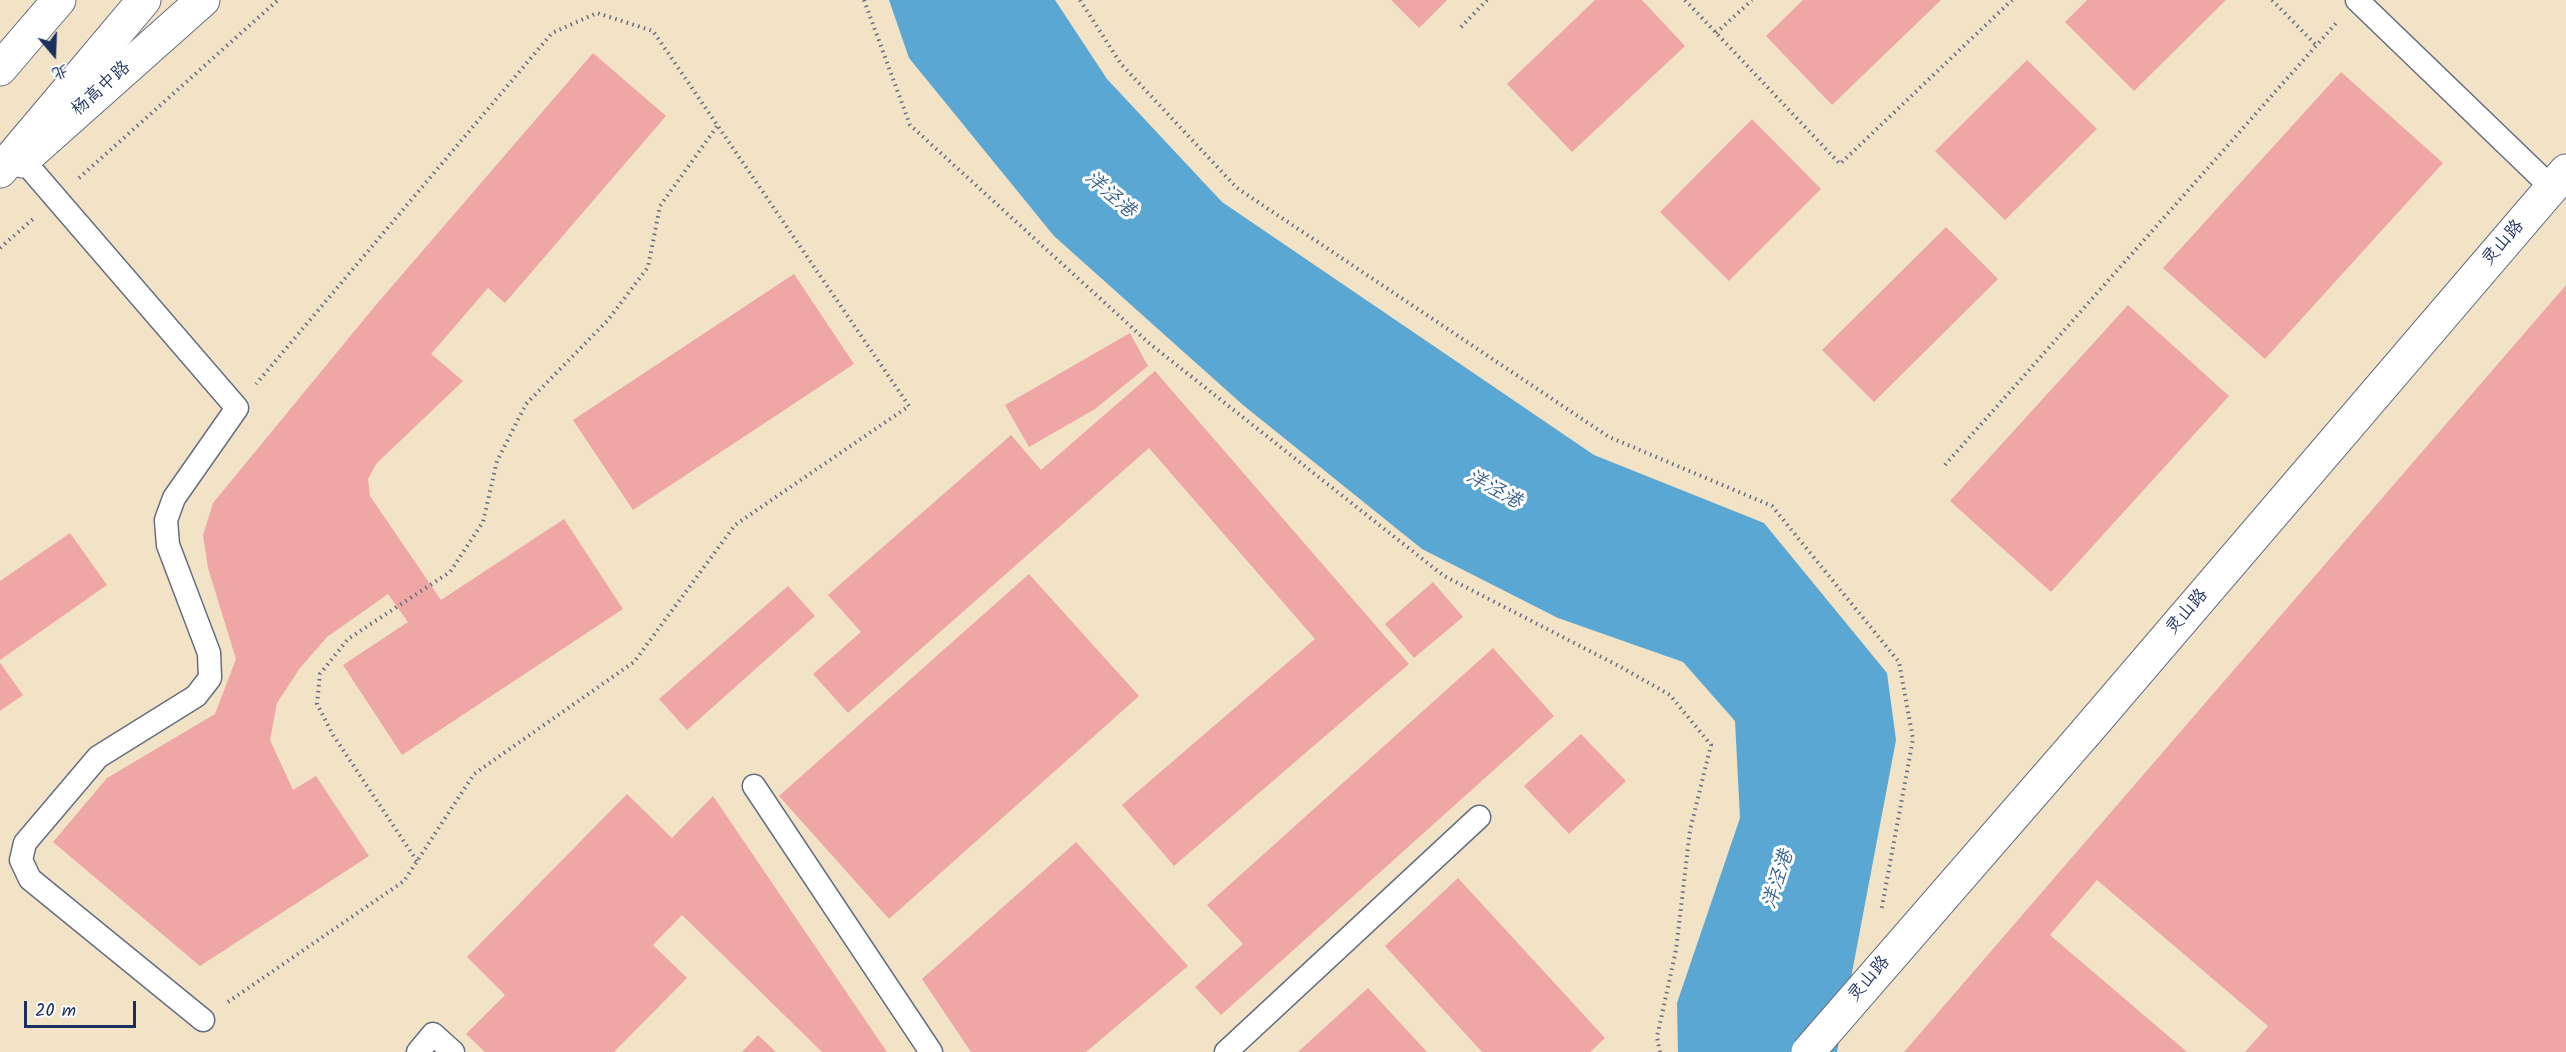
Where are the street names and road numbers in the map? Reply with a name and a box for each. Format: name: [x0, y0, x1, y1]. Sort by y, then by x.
street label: 杨高中路: [68, 58, 136, 122]
street label: 灵山路: [2478, 217, 2530, 271]
street label: 灵山路: [2162, 586, 2214, 640]
street label: 灵山路: [1844, 953, 1896, 1007]

